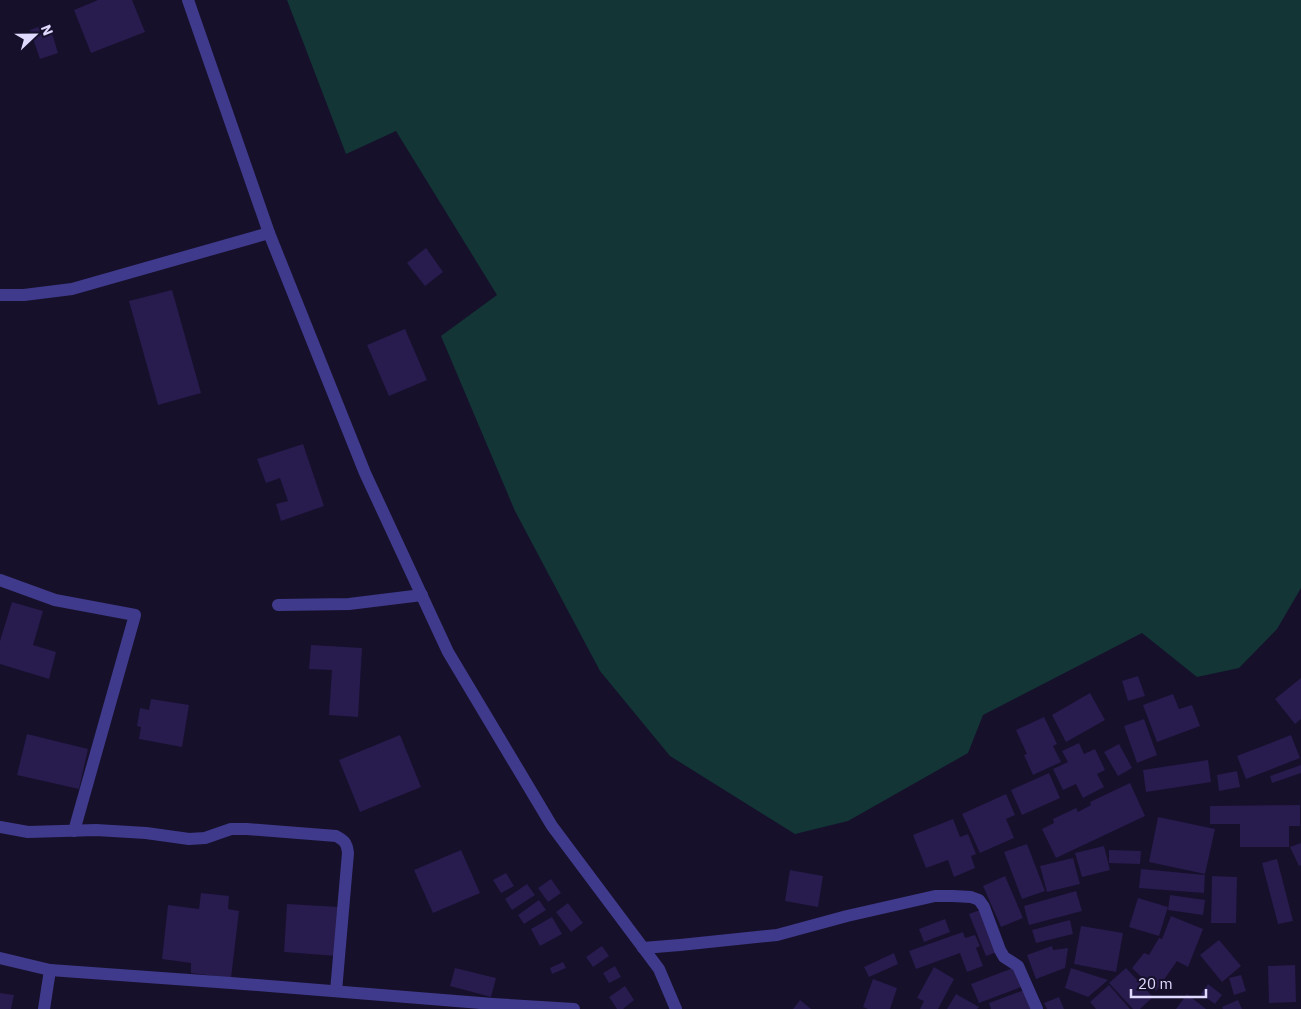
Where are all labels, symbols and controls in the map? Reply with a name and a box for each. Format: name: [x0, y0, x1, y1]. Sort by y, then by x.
north arrow: [10, 10, 60, 60]
text: N: [37, 22, 57, 38]
scale bar: [1131, 966, 1206, 998]
text: 20 m: [1138, 974, 1173, 993]

